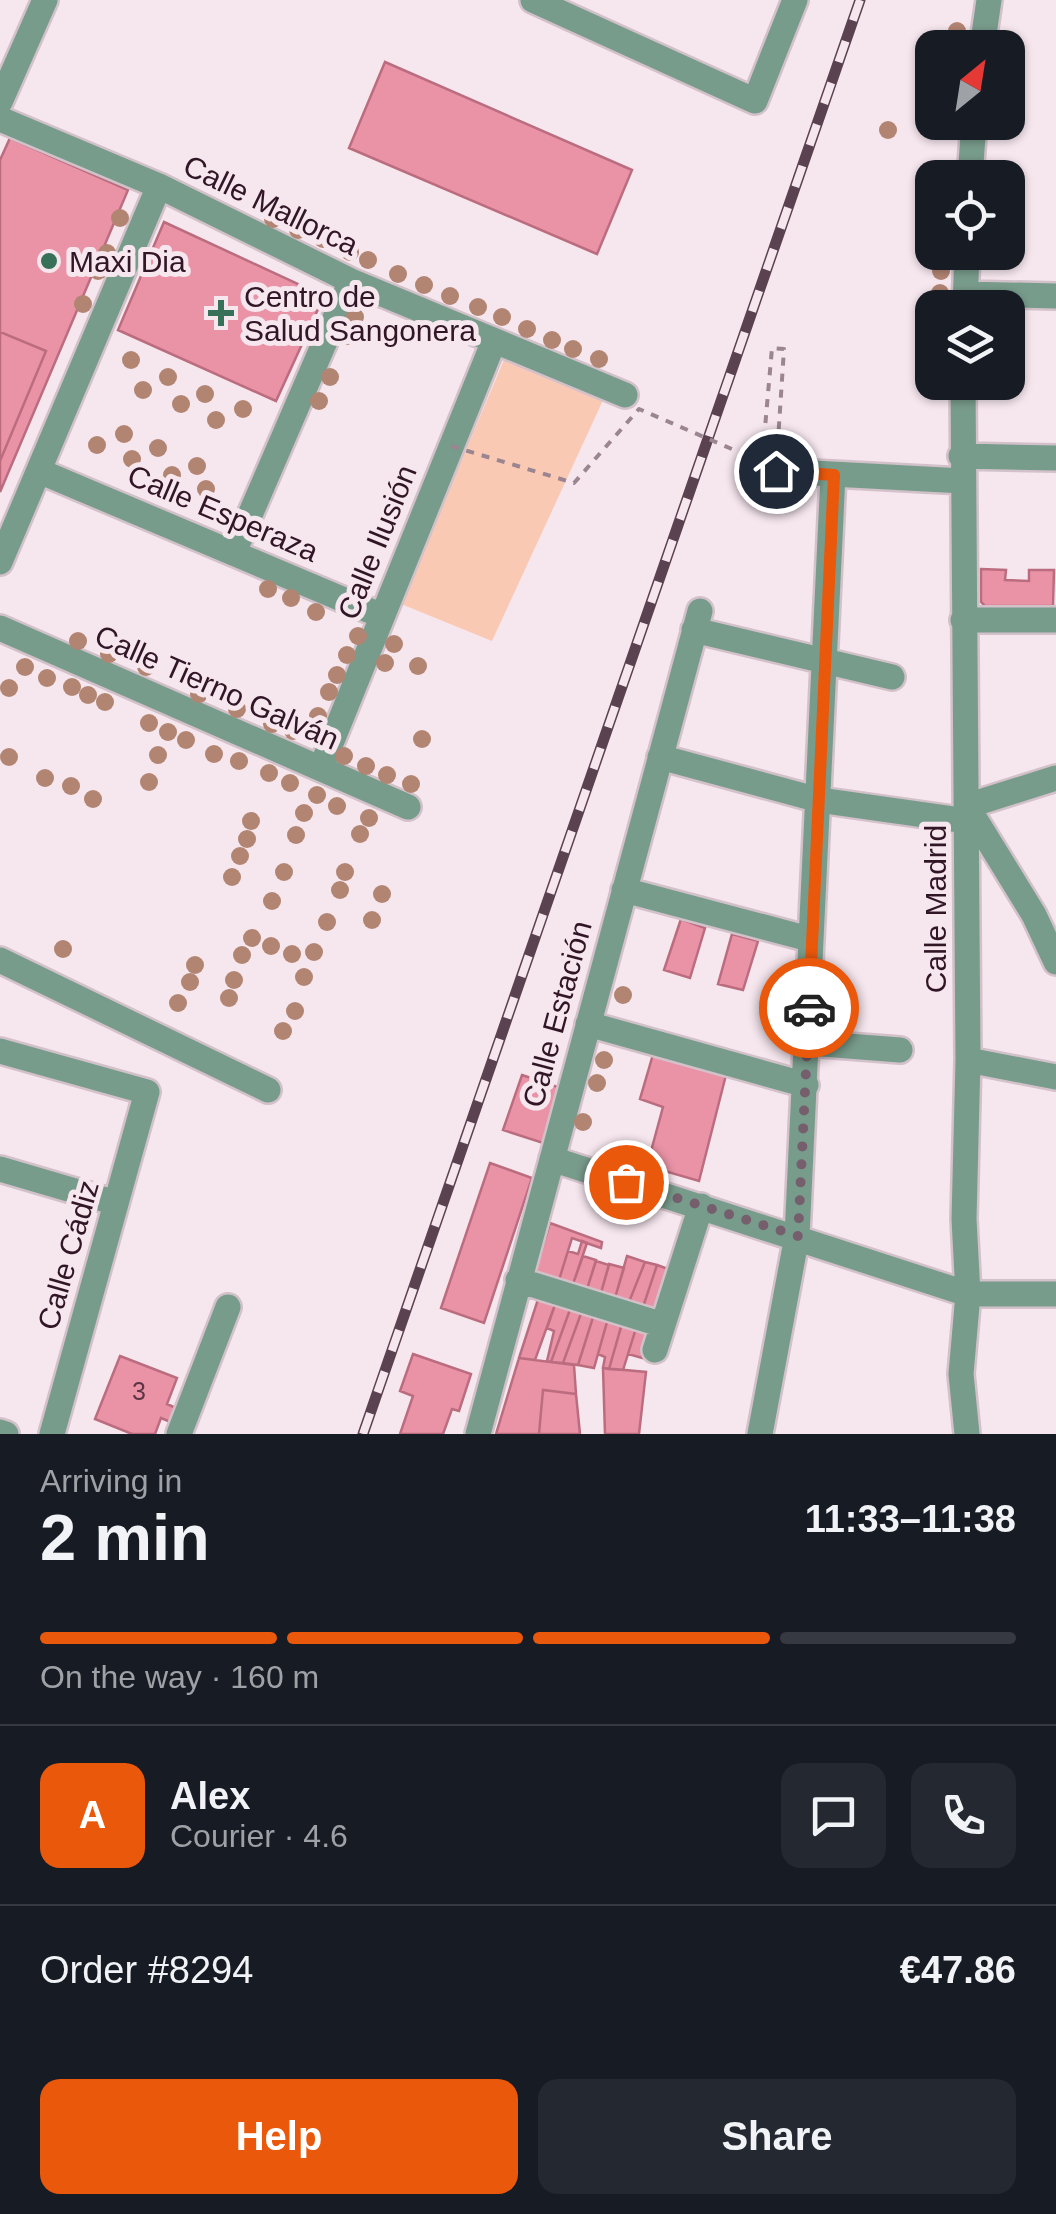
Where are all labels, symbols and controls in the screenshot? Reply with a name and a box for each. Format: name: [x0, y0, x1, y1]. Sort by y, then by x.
north arrow: [915, 30, 1025, 140]
map controls: [915, 30, 1025, 400]
street label: Calle Mallorca: [178, 149, 364, 262]
button: locate: [915, 160, 1025, 270]
place label: Maxi Dia: [69, 245, 186, 278]
marker: Maxi Dia: [38, 250, 60, 272]
place label: Centro de Salud Sangonera: [244, 280, 476, 347]
button: layers: [915, 290, 1025, 400]
marker: Centro de Salud Sangonera: [208, 300, 234, 326]
pin: [734, 429, 819, 514]
icon: home: [749, 444, 804, 499]
street label: Calle Esperaza: [123, 458, 323, 568]
street label: Calle Ilusión: [331, 460, 423, 624]
street label: Calle Tierno Galván: [90, 618, 344, 756]
street label: Calle Madrid: [919, 825, 952, 993]
street label: Calle Estación: [516, 917, 598, 1111]
courier: [759, 958, 859, 1058]
icon: car: [782, 981, 837, 1036]
pin: [584, 1140, 669, 1225]
icon: bag: [599, 1155, 654, 1210]
street label: Calle Cádiz: [31, 1177, 105, 1333]
house number: 3: [132, 1377, 146, 1405]
text: Arriving in: [40, 1463, 182, 1499]
text: 11:33–11:38: [805, 1498, 1016, 1540]
text: 2 min: [40, 1501, 210, 1574]
text: On the way · 160 m: [40, 1659, 319, 1695]
button: chat: [781, 1763, 886, 1868]
button: phone: [911, 1763, 1016, 1868]
text: Alex: [170, 1775, 250, 1817]
text: A: [79, 1794, 106, 1836]
text: Courier · 4.6: [170, 1818, 348, 1854]
text: Order #8294: [40, 1949, 253, 1991]
text: €47.86: [900, 1949, 1016, 1991]
button: Help: [40, 2079, 518, 2194]
button: Share: [538, 2079, 1016, 2194]

